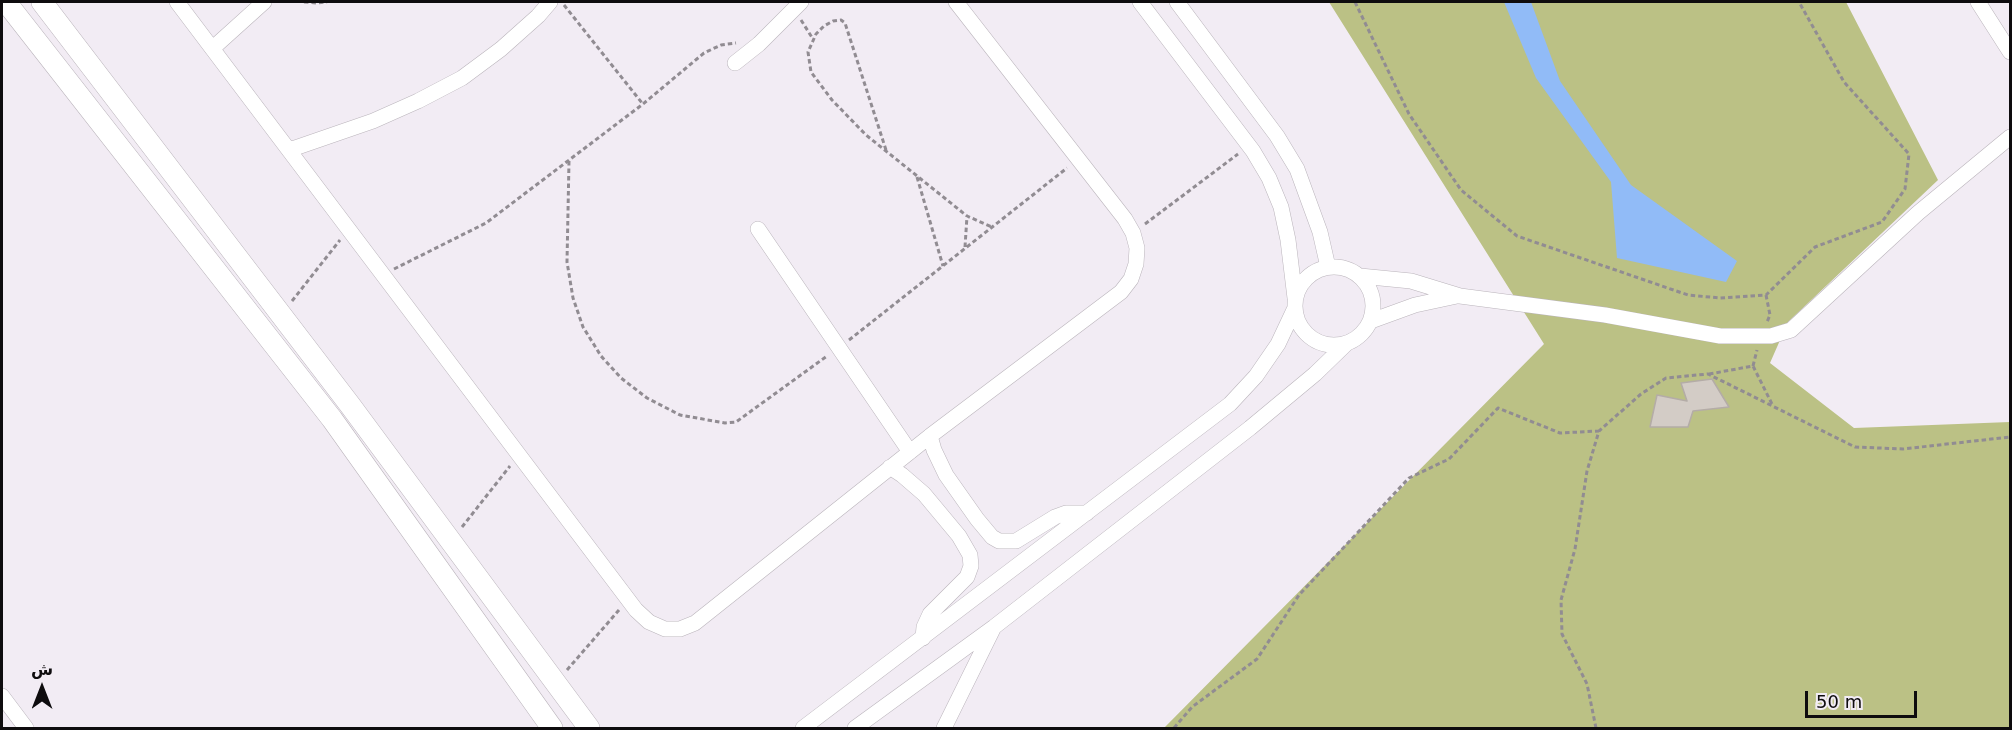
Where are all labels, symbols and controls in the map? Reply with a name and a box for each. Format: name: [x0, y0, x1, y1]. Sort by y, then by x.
north arrow: [12, 658, 72, 718]
text: ش: [31, 660, 53, 679]
scale bar: [1808, 679, 1920, 717]
text: 50 m: [1816, 691, 1862, 712]

